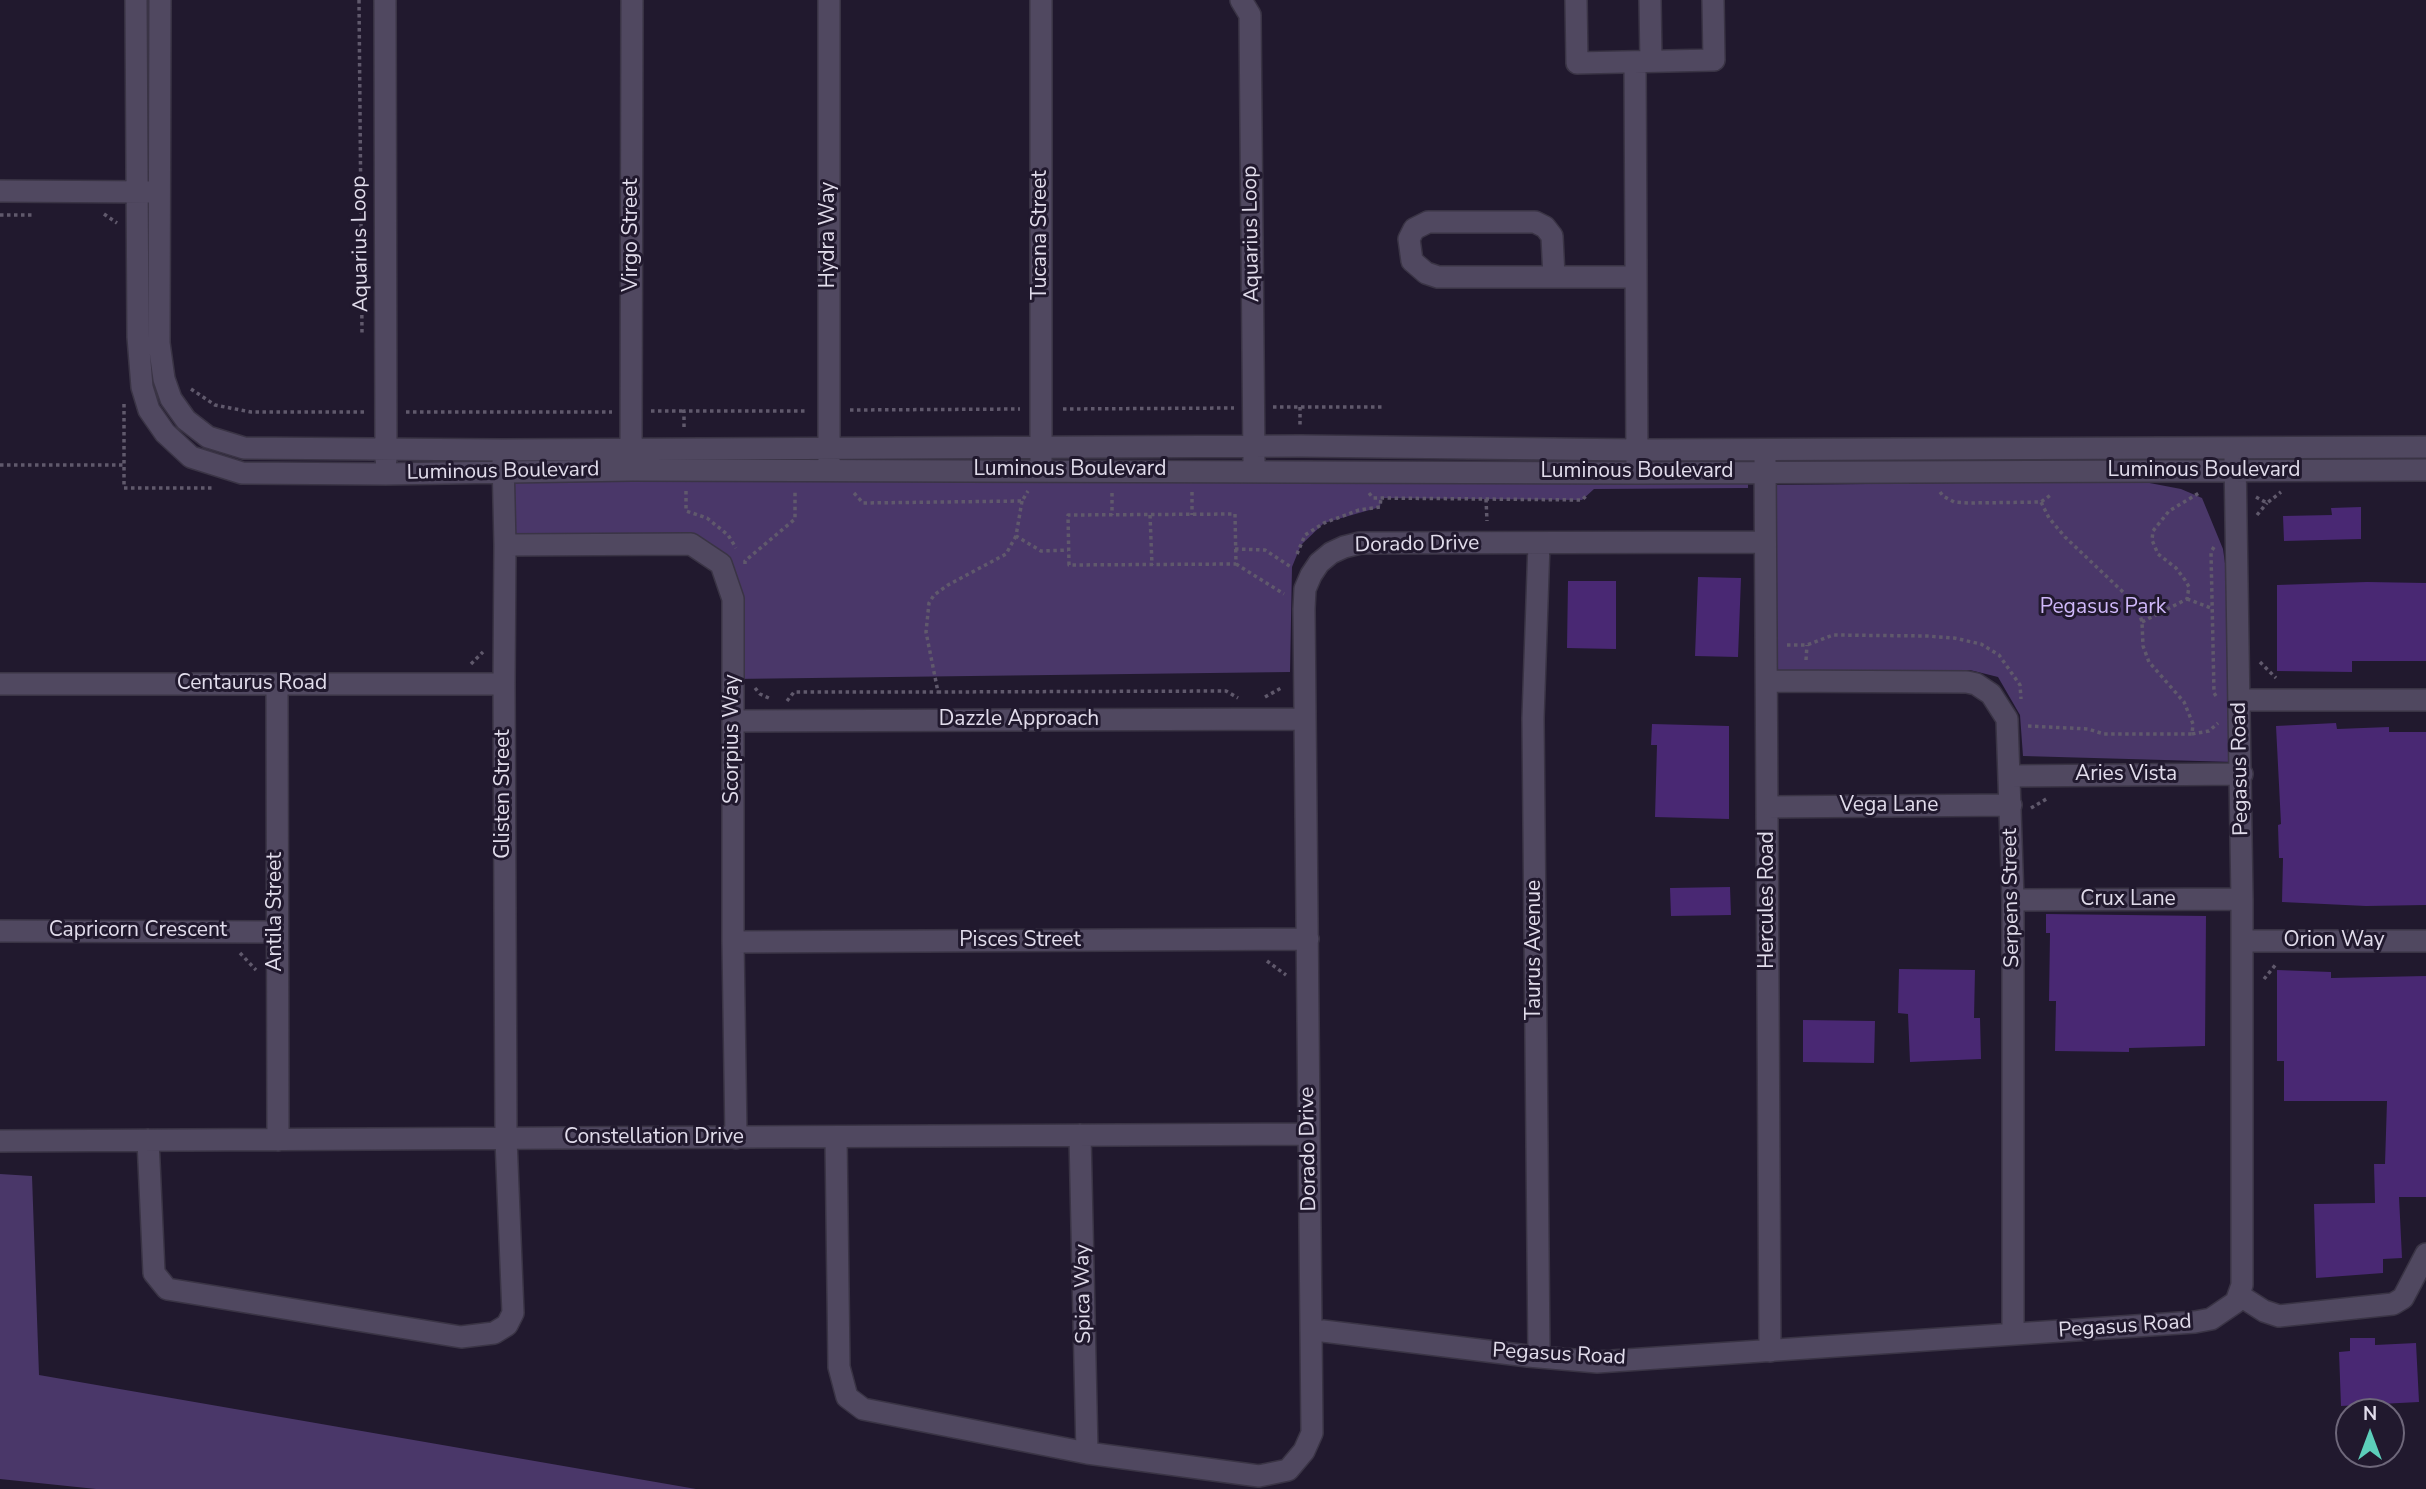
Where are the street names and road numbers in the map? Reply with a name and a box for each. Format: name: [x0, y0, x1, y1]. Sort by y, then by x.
street label: Aquarius Loop: [1238, 165, 1266, 303]
street label: Tucana Street: [1028, 170, 1054, 300]
street label: Aquarius Loop: [347, 175, 375, 313]
street label: Virgo Street: [619, 178, 645, 292]
street label: Hydra Way: [816, 182, 842, 288]
street label: Luminous Boulevard: [974, 457, 1166, 483]
street label: Luminous Boulevard: [406, 458, 600, 486]
street label: Luminous Boulevard: [2108, 458, 2300, 484]
street label: Luminous Boulevard: [1541, 459, 1733, 485]
street label: Dorado Drive: [1354, 531, 1480, 559]
street label: Centaurus Road: [177, 671, 327, 697]
street label: Scorpius Way: [720, 674, 746, 804]
street label: Pegasus Road: [2227, 702, 2255, 836]
street label: Dazzle Approach: [939, 707, 1099, 733]
street label: Glisten Street: [491, 729, 517, 859]
street label: Aries Vista: [2075, 762, 2177, 788]
street label: Vega Lane: [1840, 793, 1938, 819]
street label: Serpens Street: [1998, 828, 2026, 968]
street label: Hercules Road: [1755, 831, 1781, 969]
street label: Antila Street: [263, 852, 289, 972]
street label: Taurus Avenue: [1522, 880, 1548, 1020]
street label: Crux Lane: [2080, 887, 2176, 913]
street label: Capricorn Crescent: [49, 918, 227, 944]
street label: Pisces Street: [959, 928, 1081, 954]
street label: Orion Way: [2283, 928, 2385, 954]
street label: Dorado Drive: [1295, 1086, 1323, 1212]
street label: Constellation Drive: [564, 1125, 744, 1151]
street label: Spica Way: [1071, 1244, 1097, 1344]
street label: Pegasus Road: [2057, 1310, 2193, 1344]
street label: Pegasus Road: [1492, 1339, 1626, 1371]

